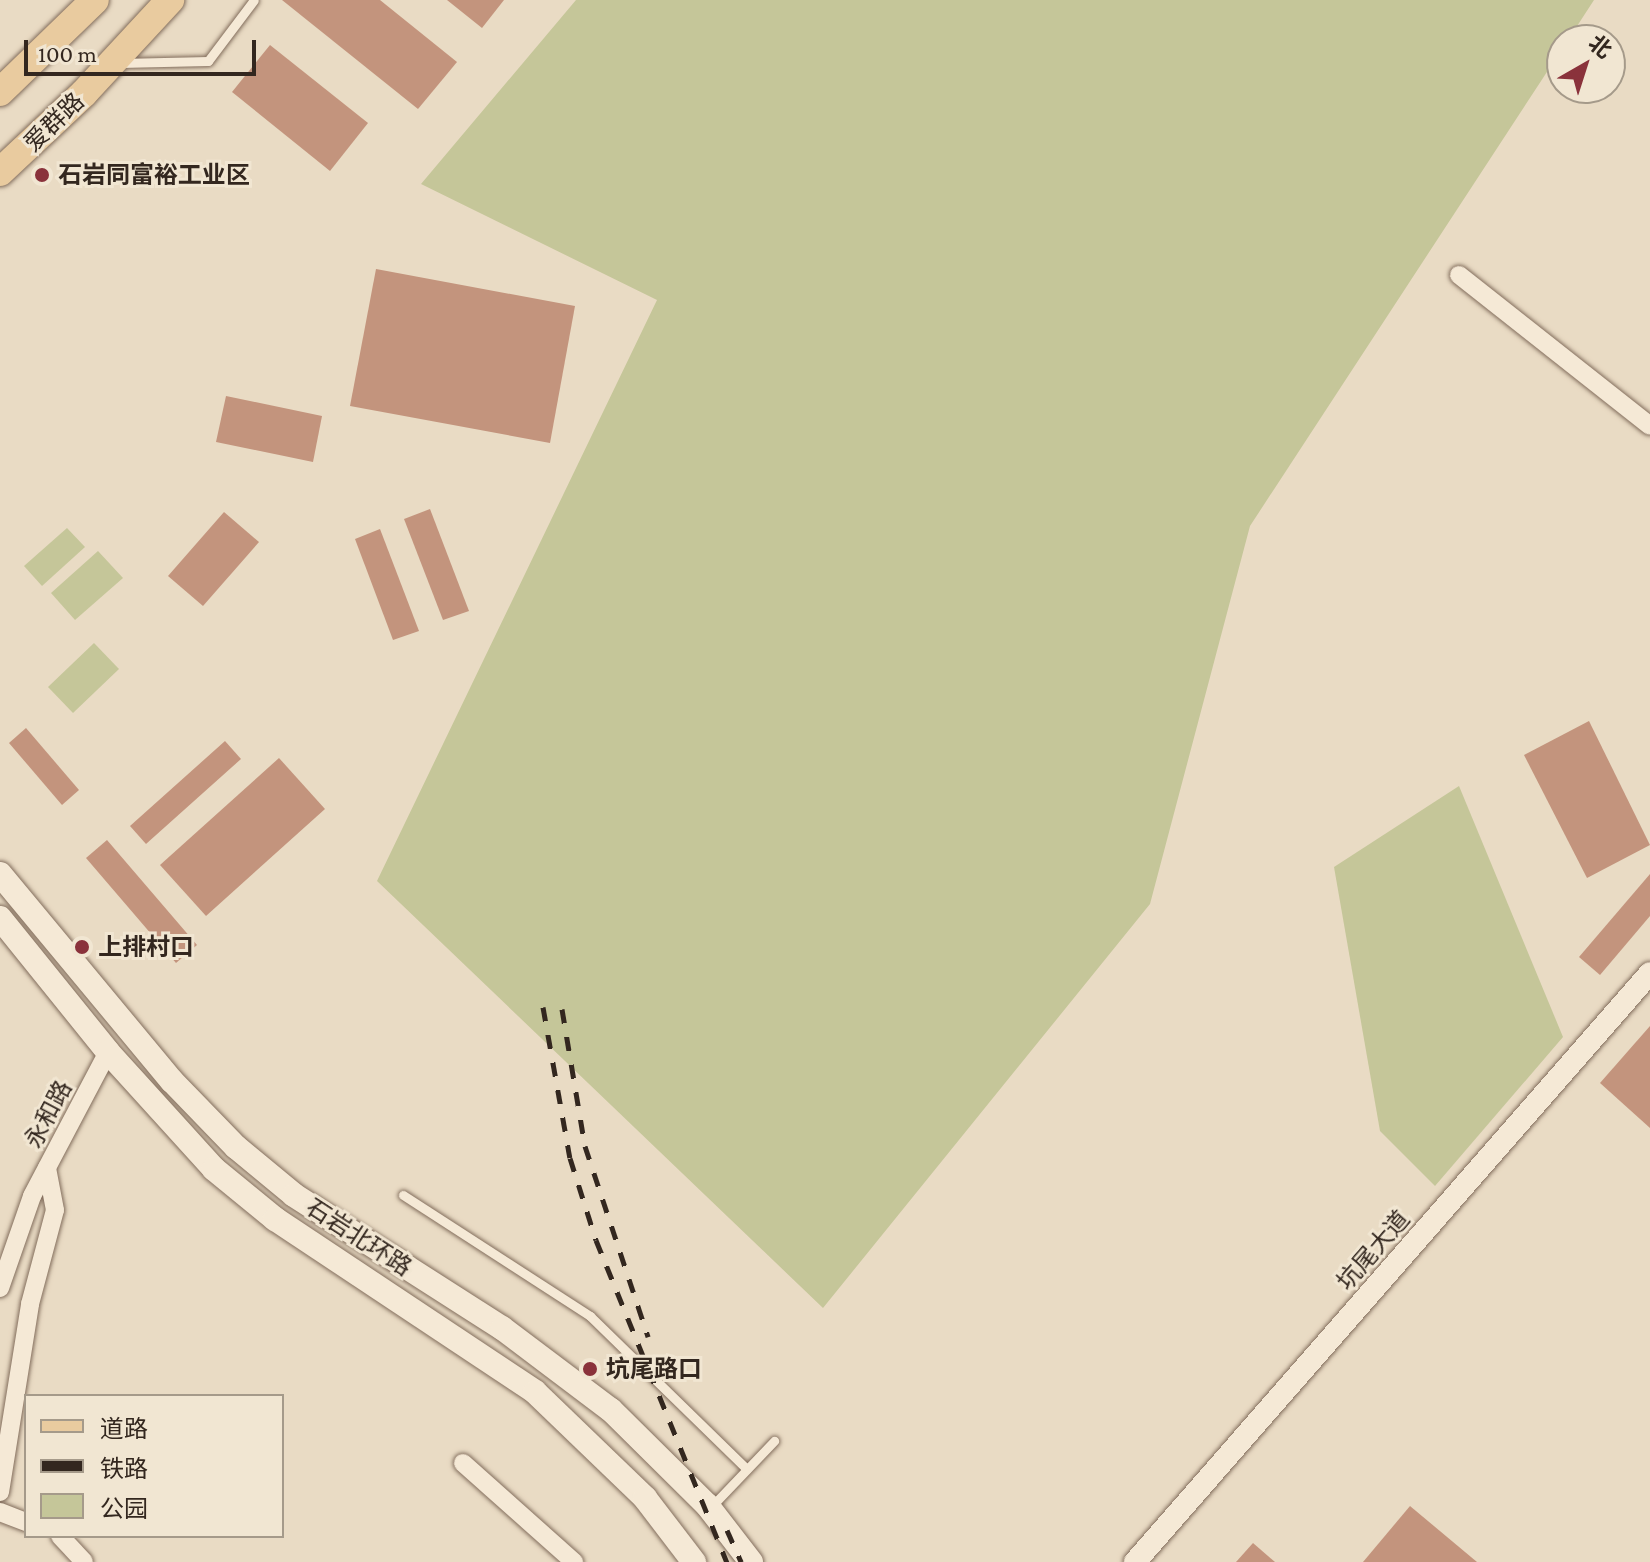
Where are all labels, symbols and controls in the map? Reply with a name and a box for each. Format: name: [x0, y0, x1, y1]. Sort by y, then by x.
scale bar: [28, 24, 260, 74]
north arrow: [1546, 24, 1626, 104]
text: 北: [1584, 30, 1617, 63]
text: 100 m: [38, 40, 97, 67]
street label: 爱群路: [18, 87, 90, 157]
place label: 石岩同富裕工业区: [58, 161, 250, 189]
marker: 石岩同富裕工业区: [33, 166, 51, 184]
place label: 上排村口: [98, 933, 194, 961]
marker: 上排村口: [73, 938, 91, 956]
street label: 永和路: [18, 1075, 78, 1153]
street label: 石岩北环路: [301, 1192, 417, 1282]
street label: 坑尾大道: [1331, 1204, 1415, 1296]
place label: 坑尾路口: [606, 1355, 702, 1383]
marker: 坑尾路口: [581, 1360, 599, 1378]
legend: [24, 1394, 284, 1538]
text: 道路: [100, 1415, 148, 1442]
text: 铁路: [100, 1455, 148, 1482]
text: 公园: [100, 1495, 148, 1522]

